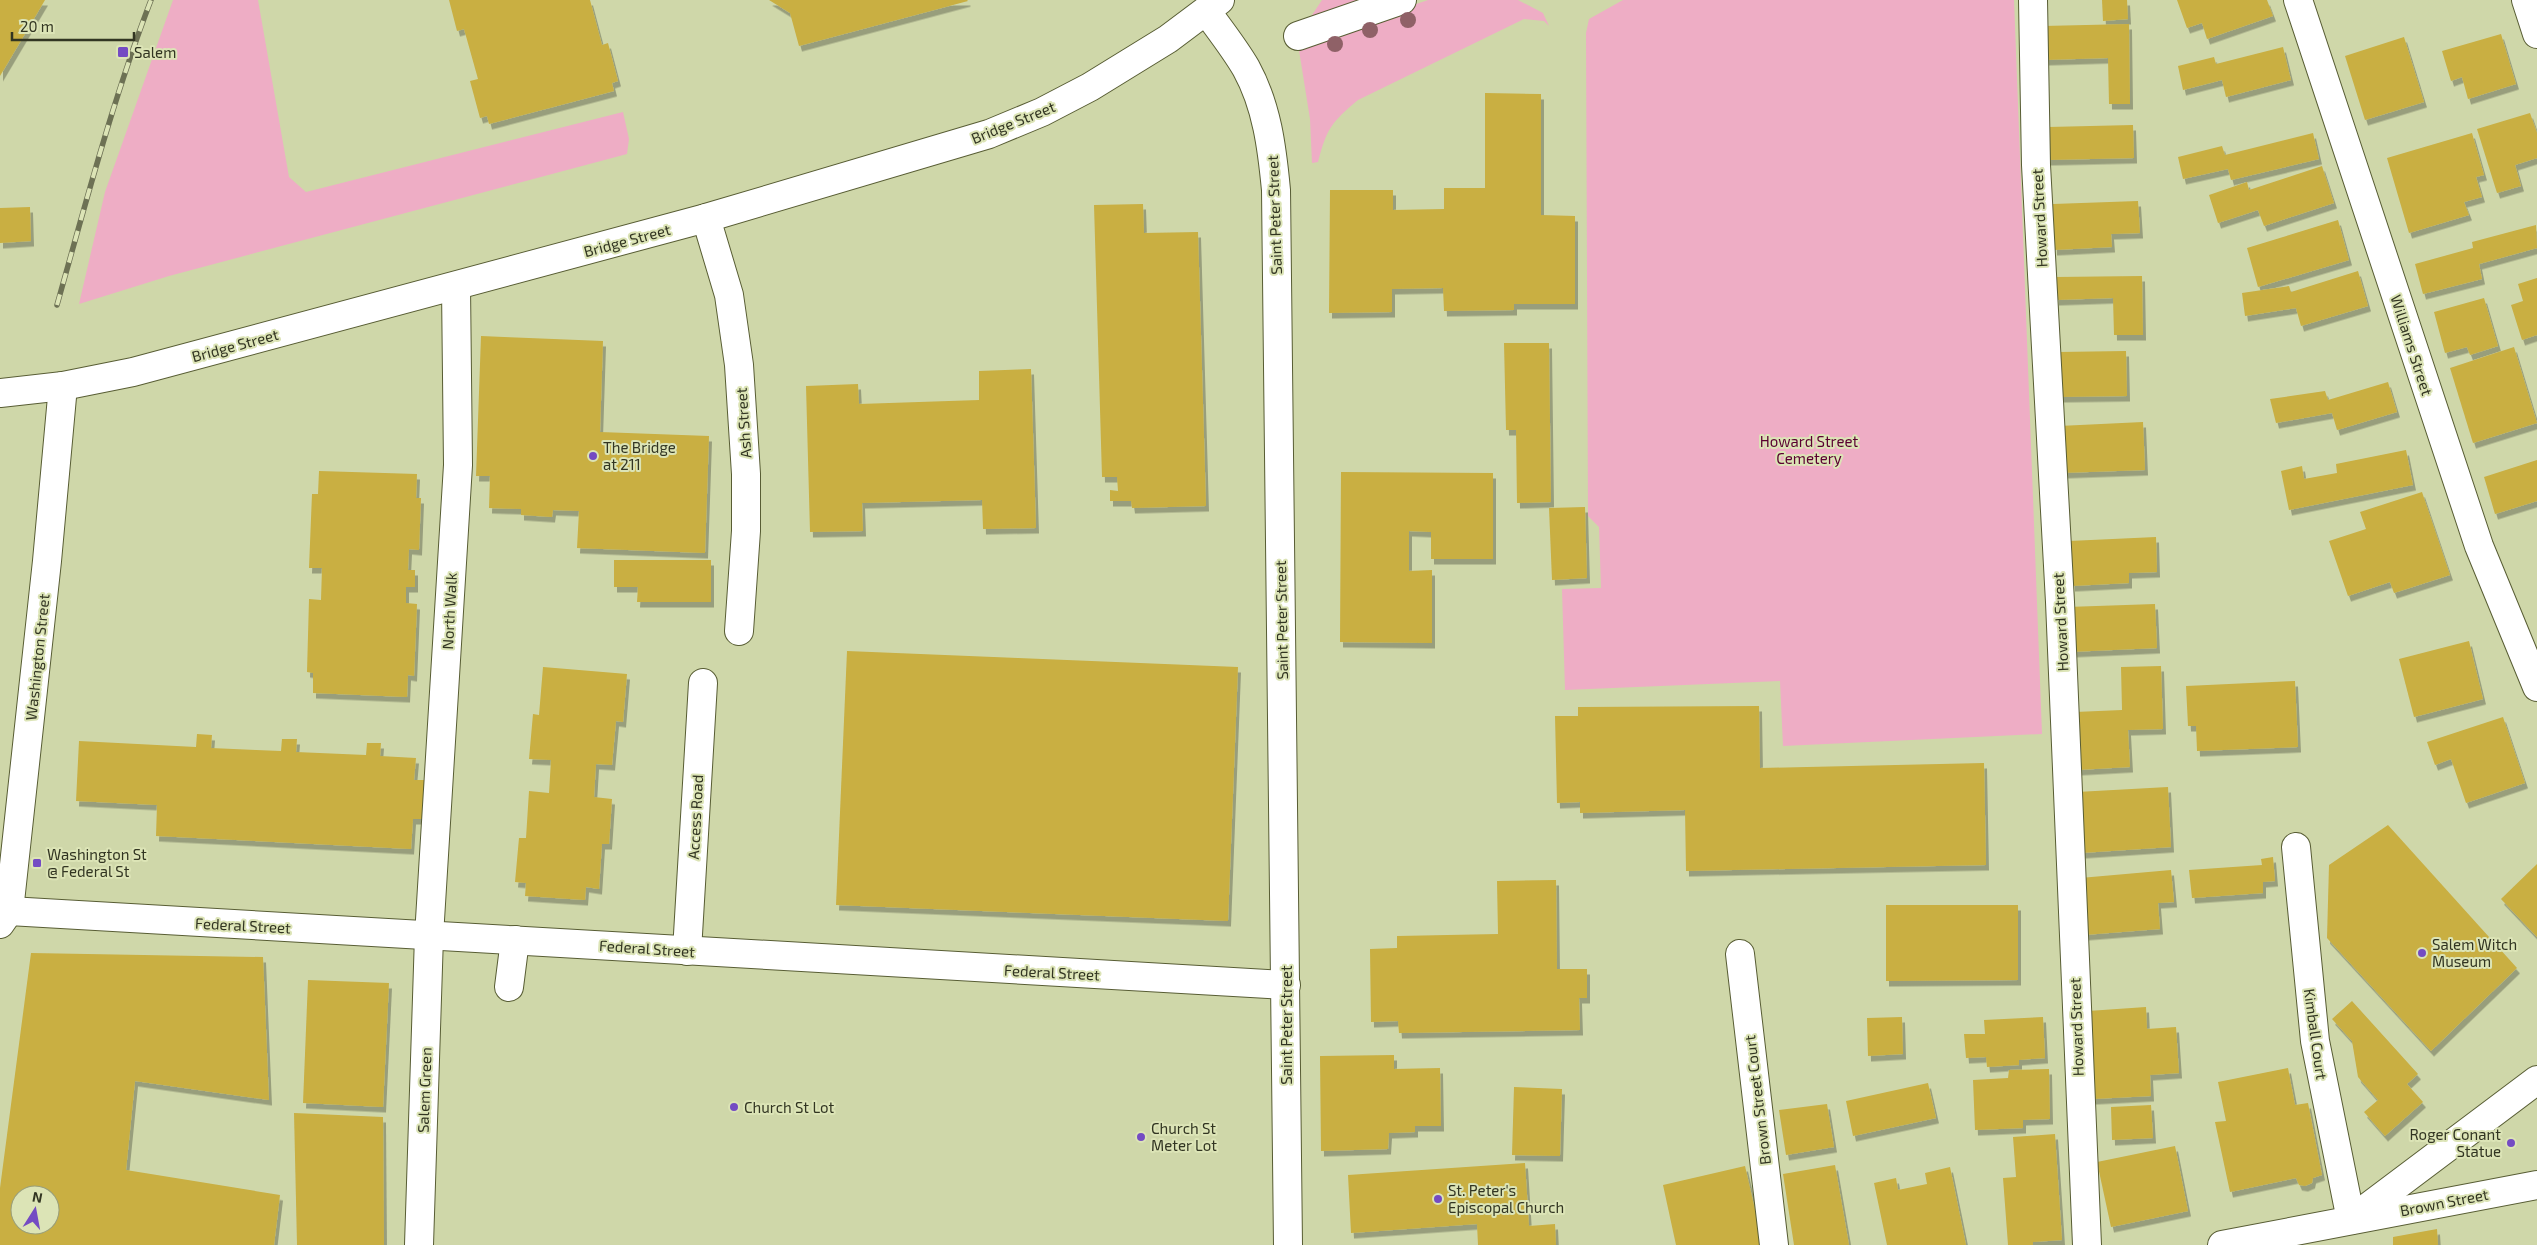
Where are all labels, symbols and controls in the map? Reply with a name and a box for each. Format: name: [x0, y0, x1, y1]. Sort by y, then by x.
scale bar: [12, 10, 135, 42]
text: 20 m: [20, 17, 54, 35]
place label: Salem: [134, 43, 176, 61]
marker: Salem: [116, 45, 130, 59]
street label: Bridge Street: [968, 97, 1058, 147]
street label: Saint Peter Street: [1263, 155, 1285, 275]
street label: Howard Street: [2027, 168, 2051, 268]
street label: Bridge Street: [582, 220, 673, 260]
street label: Williams Street: [2387, 292, 2437, 398]
street label: Bridge Street: [190, 325, 281, 365]
street label: Ash Street: [732, 387, 754, 459]
park label: Howard Street Cemetery: [1760, 432, 1859, 467]
place label: The Bridge at 211: [603, 438, 676, 473]
marker: The Bridge at 211: [587, 450, 599, 462]
street label: Saint Peter Street: [1271, 560, 1291, 680]
street label: North Walk: [438, 572, 460, 650]
street label: Howard Street: [2048, 572, 2072, 672]
street label: Washington Street: [21, 592, 53, 721]
street label: Access Road: [684, 774, 706, 860]
place label: Washington St @ Federal St: [47, 845, 147, 880]
marker: Washington St @ Federal St: [31, 857, 43, 869]
street label: Federal Street: [195, 914, 292, 937]
place label: Salem Witch Museum: [2432, 935, 2517, 970]
street label: Federal Street: [599, 936, 696, 960]
marker: Salem Witch Museum: [2416, 947, 2428, 959]
street label: Federal Street: [1004, 961, 1101, 984]
street label: Saint Peter Street: [1277, 965, 1295, 1085]
street label: Howard Street: [2065, 977, 2087, 1077]
street label: Kimball Court: [2301, 987, 2331, 1081]
street label: Brown Street Court: [1740, 1034, 1774, 1166]
street label: Salem Green: [414, 1047, 434, 1133]
place label: Church St Lot: [744, 1098, 835, 1116]
marker: Church St Lot: [728, 1101, 740, 1113]
place label: Church St Meter Lot: [1151, 1119, 1217, 1154]
place label: Roger Conant Statue: [2409, 1125, 2501, 1160]
marker: Church St Meter Lot: [1135, 1131, 1147, 1143]
marker: Roger Conant Statue: [2505, 1137, 2517, 1149]
place label: St. Peter's Episcopal Church: [1448, 1181, 1564, 1216]
north arrow: [10, 1185, 60, 1235]
street label: Brown Street: [2398, 1185, 2490, 1219]
text: N: [31, 1187, 44, 1206]
marker: St. Peter's Episcopal Church: [1432, 1193, 1444, 1205]

